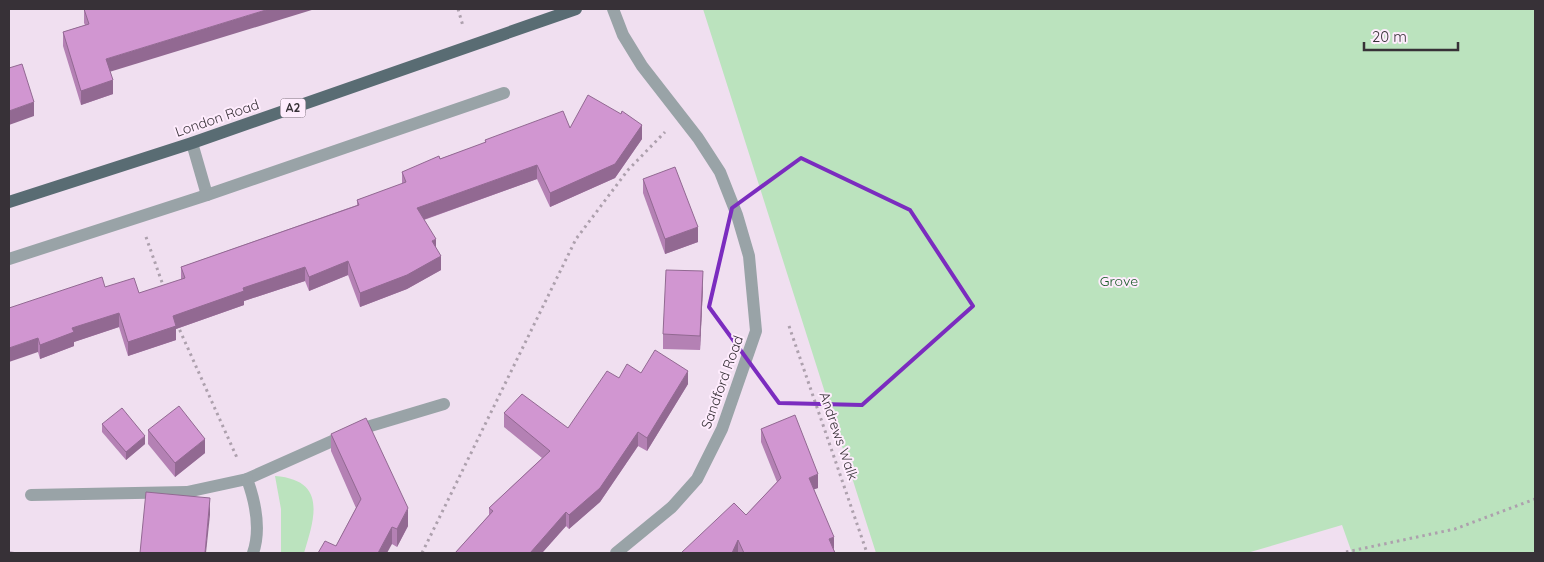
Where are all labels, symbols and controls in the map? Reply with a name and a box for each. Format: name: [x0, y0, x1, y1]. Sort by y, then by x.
scale bar: [1364, 20, 1458, 52]
text: 20 m: [1372, 27, 1407, 46]
street label: London Road: [173, 95, 261, 141]
road number: A2: [280, 99, 306, 118]
park label: Grove: [1100, 272, 1138, 290]
street label: Sandford Road: [697, 333, 747, 431]
street label: Andrews Walk: [816, 390, 862, 482]

